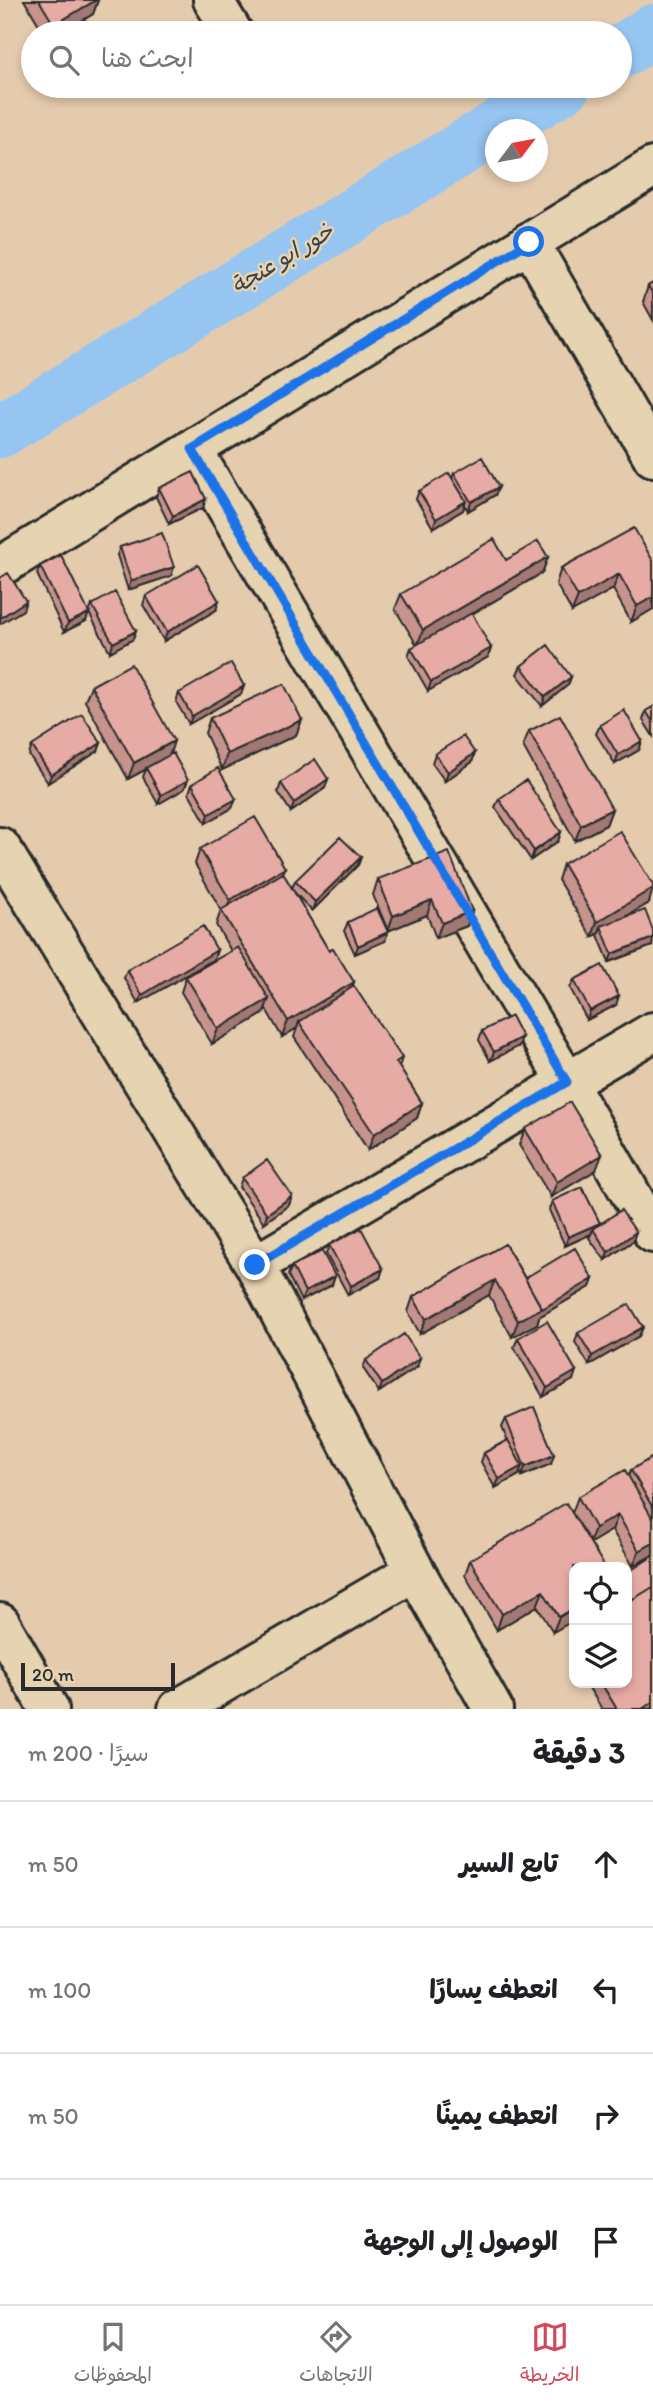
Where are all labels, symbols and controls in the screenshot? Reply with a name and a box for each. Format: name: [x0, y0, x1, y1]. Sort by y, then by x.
search box: [21, 21, 632, 98]
icon: search: [45, 41, 83, 79]
text: ابحث هنا: [101, 42, 194, 74]
north arrow: [485, 119, 548, 182]
water label: خور ابو عنجة: [226, 216, 339, 300]
route start: [513, 226, 544, 257]
route end: [239, 1249, 270, 1280]
map controls: [569, 1562, 632, 1688]
button: locate: [569, 1562, 632, 1625]
button: layers: [569, 1625, 632, 1688]
scale bar: [21, 1660, 175, 1692]
text: 20 m: [32, 1663, 74, 1686]
text: 3 دقيقة: [533, 1734, 625, 1771]
text: سيرًا · 200 m: [28, 1739, 149, 1767]
icon: ahead: [587, 1845, 625, 1883]
text: تابع السير: [460, 1847, 558, 1879]
text: 50 m: [28, 1850, 79, 1878]
icon: left: [587, 1971, 625, 2009]
text: انعطف يسارًا: [429, 1973, 558, 2005]
text: 100 m: [28, 1976, 92, 2004]
icon: right: [587, 2097, 625, 2135]
text: انعطف يمينًا: [436, 2099, 558, 2131]
text: 50 m: [28, 2102, 79, 2130]
icon: arrive: [587, 2223, 625, 2261]
text: الوصول إلى الوجهة: [364, 2225, 558, 2257]
tab: المحفوظات: [74, 2318, 152, 2391]
tab: الاتجاهات: [299, 2318, 373, 2391]
tab: الخريطة: [520, 2318, 579, 2391]

